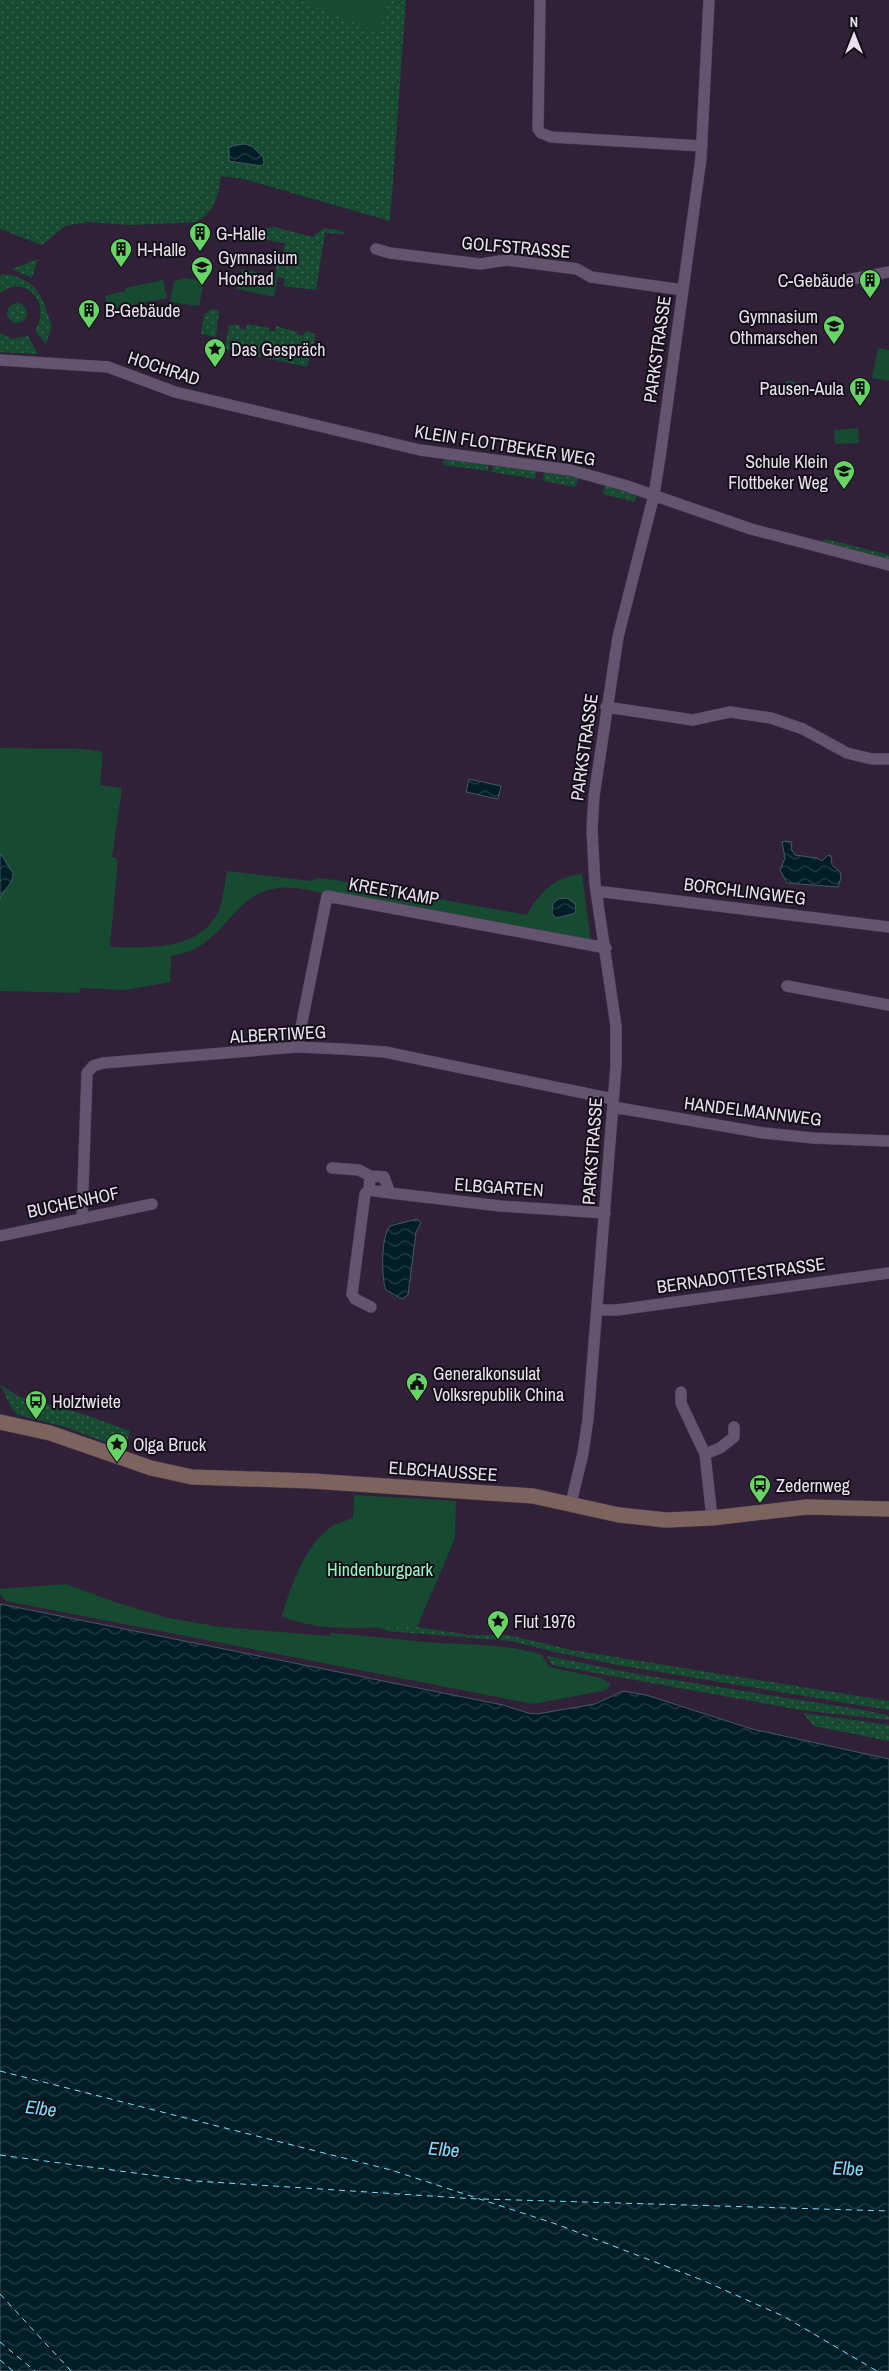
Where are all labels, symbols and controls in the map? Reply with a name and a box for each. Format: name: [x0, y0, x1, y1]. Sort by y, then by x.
north arrow: [829, 10, 879, 60]
text: N: [850, 13, 858, 31]
building icon: G-Halle: [188, 221, 212, 252]
place label: G-Halle: [216, 221, 266, 246]
street label: GOLFSTRASSE: [461, 230, 571, 264]
building icon: H-Halle: [109, 237, 133, 268]
place label: H-Halle: [137, 237, 186, 262]
place label: Gymnasium Hochrad: [218, 245, 298, 291]
school or university icon: Gymnasium Hochrad: [190, 255, 214, 286]
place label: C-Gebäude: [778, 268, 854, 293]
building icon: C-Gebäude: [858, 268, 882, 299]
street label: PARKSTRASSE: [637, 294, 677, 404]
building icon: B-Gebäude: [77, 298, 101, 329]
place label: B-Gebäude: [105, 298, 181, 323]
place label: Gymnasium Othmarschen: [729, 304, 818, 350]
school or university icon: Gymnasium Othmarschen: [822, 314, 846, 345]
place icon: Das Gespräch: [203, 337, 227, 368]
place label: Das Gespräch: [231, 337, 325, 362]
street label: HOCHRAD: [125, 345, 203, 391]
place label: Pausen-Aula: [759, 376, 844, 401]
building icon: Pausen-Aula: [848, 376, 872, 407]
street label: KLEIN FLOTTBEKER WEG: [413, 418, 597, 472]
place label: Schule Klein Flottbeker Weg: [728, 449, 829, 495]
school or university icon: Schule Klein Flottbeker Weg: [832, 459, 856, 490]
street label: PARKSTRASSE: [564, 692, 604, 802]
street label: KREETKAMP: [347, 871, 441, 911]
street label: BORCHLINGWEG: [682, 871, 808, 911]
street label: ALBERTIWEG: [228, 1019, 327, 1049]
street label: HANDELMANNWEG: [683, 1090, 823, 1132]
street label: PARKSTRASSE: [576, 1096, 608, 1206]
street label: ELBGARTEN: [454, 1171, 544, 1203]
street label: BUCHENHOF: [25, 1180, 121, 1224]
street label: BERNADOTTESTRASSE: [655, 1251, 827, 1299]
place label: Generalkonsulat Volksrepublik China: [433, 1361, 564, 1407]
public building icon: Generalkonsulat Volksrepublik China: [405, 1371, 429, 1402]
bus stop icon: Holztwiete: [24, 1389, 48, 1420]
place label: Holztwiete: [52, 1389, 121, 1414]
place icon: Olga Bruck: [105, 1432, 129, 1463]
place label: Olga Bruck: [133, 1432, 207, 1457]
street label: ELBCHAUSSEE: [388, 1455, 498, 1487]
bus stop icon: Zedernweg: [748, 1473, 772, 1504]
place label: Zedernweg: [776, 1473, 851, 1498]
park label: Hindenburgpark: [327, 1557, 434, 1582]
place icon: Flut 1976: [486, 1609, 510, 1640]
place label: Flut 1976: [514, 1609, 576, 1634]
water label: Elbe: [24, 2093, 58, 2123]
water label: Elbe: [427, 2135, 461, 2163]
water label: Elbe: [832, 2154, 864, 2182]

